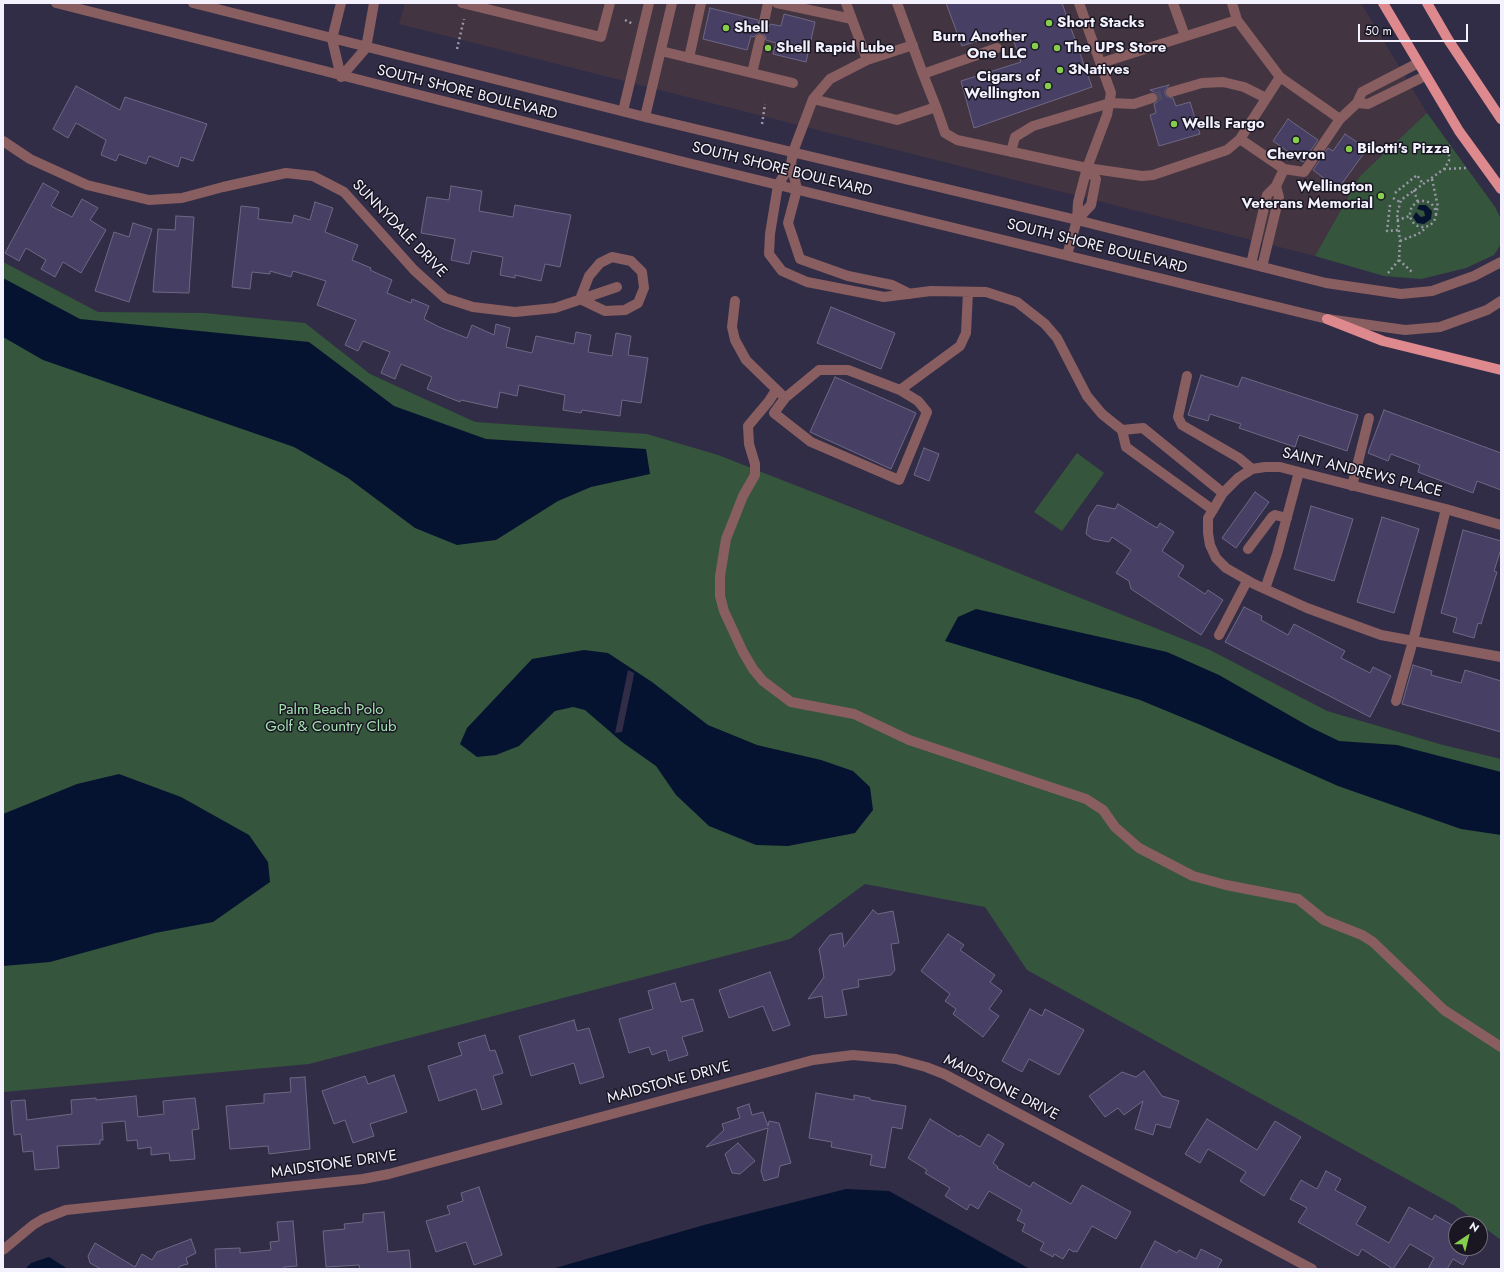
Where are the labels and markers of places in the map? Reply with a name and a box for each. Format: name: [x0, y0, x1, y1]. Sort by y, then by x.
place label: Short Stacks: [1057, 14, 1144, 32]
marker: Short Stacks: [1044, 18, 1054, 28]
place label: Shell: [734, 19, 769, 37]
marker: Shell: [721, 23, 731, 33]
place label: Burn Another One LLC: [933, 28, 1027, 63]
place label: Shell Rapid Lube: [776, 39, 894, 57]
place label: The UPS Store: [1065, 39, 1166, 57]
marker: Burn Another One LLC: [1030, 41, 1040, 51]
marker: Shell Rapid Lube: [763, 43, 773, 53]
marker: The UPS Store: [1052, 43, 1062, 53]
place label: 3Natives: [1068, 61, 1129, 79]
marker: 3Natives: [1055, 65, 1065, 75]
place label: Cigars of Wellington: [964, 68, 1040, 103]
marker: Cigars of Wellington: [1043, 81, 1053, 91]
place label: Wells Fargo: [1182, 115, 1265, 133]
marker: Wells Fargo: [1169, 119, 1179, 129]
marker: Chevron: [1291, 135, 1301, 145]
place label: Bilotti's Pizza: [1357, 140, 1450, 158]
marker: Bilotti's Pizza: [1344, 144, 1354, 154]
place label: Chevron: [1267, 146, 1325, 164]
place label: Wellington Veterans Memorial: [1241, 178, 1373, 213]
marker: Wellington Veterans Memorial: [1376, 191, 1386, 201]

